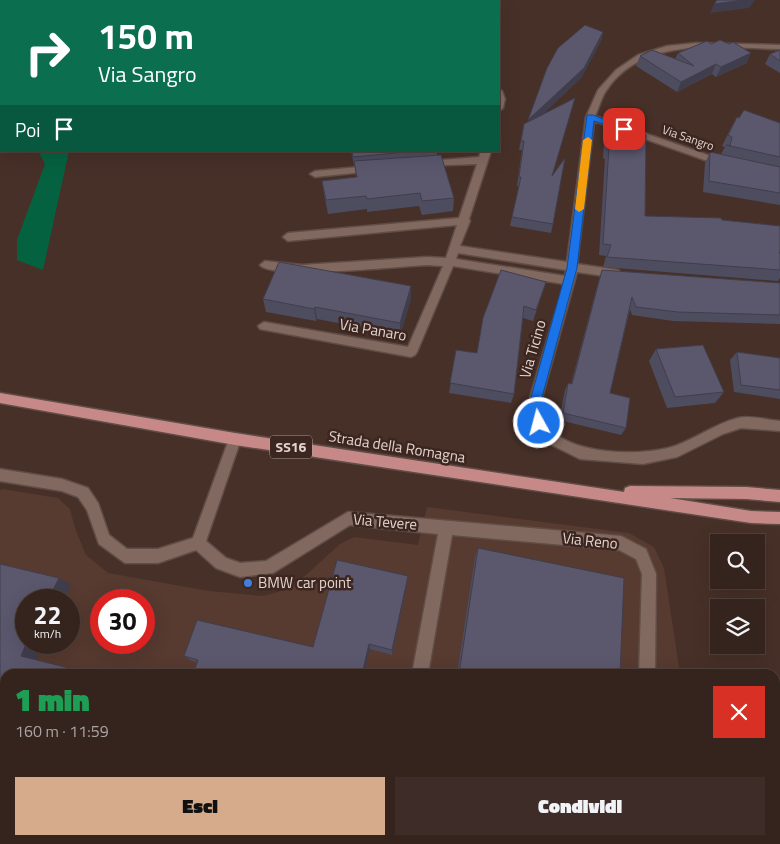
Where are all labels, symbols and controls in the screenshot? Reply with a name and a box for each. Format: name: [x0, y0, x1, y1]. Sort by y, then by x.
text: 150 m: [98, 9, 194, 63]
icon: right: [15, 20, 80, 85]
text: Via Sangro: [98, 57, 197, 91]
pin: [603, 108, 645, 150]
text: Poi: [15, 115, 40, 144]
icon: arrive: [50, 115, 78, 143]
icon: arrive: [610, 115, 638, 143]
street label: Via Sangro: [660, 120, 717, 155]
street label: Via Panaro: [338, 312, 408, 347]
street label: Via Ticino: [513, 317, 552, 381]
position arrow: [512, 396, 564, 448]
street label: Strada della Romagna: [327, 424, 468, 469]
road number: SS16: [270, 436, 312, 458]
street label: Via Tevere: [352, 507, 418, 536]
street label: Via Reno: [561, 526, 619, 555]
map controls: [710, 534, 765, 654]
button: search: [710, 534, 765, 589]
place label: BMW car point: [258, 571, 352, 594]
marker: BMW car point: [242, 577, 254, 589]
speed limit sign: 30: [90, 589, 155, 654]
text: 22: [33, 596, 62, 634]
button: layers: [710, 599, 765, 654]
text: km/h: [34, 624, 61, 643]
text: 1 min: [15, 677, 90, 723]
button: close: [713, 686, 765, 738]
text: 160 m · 11:59: [15, 719, 109, 743]
button: Esci: [15, 777, 385, 835]
button: Condividi: [395, 777, 765, 835]

